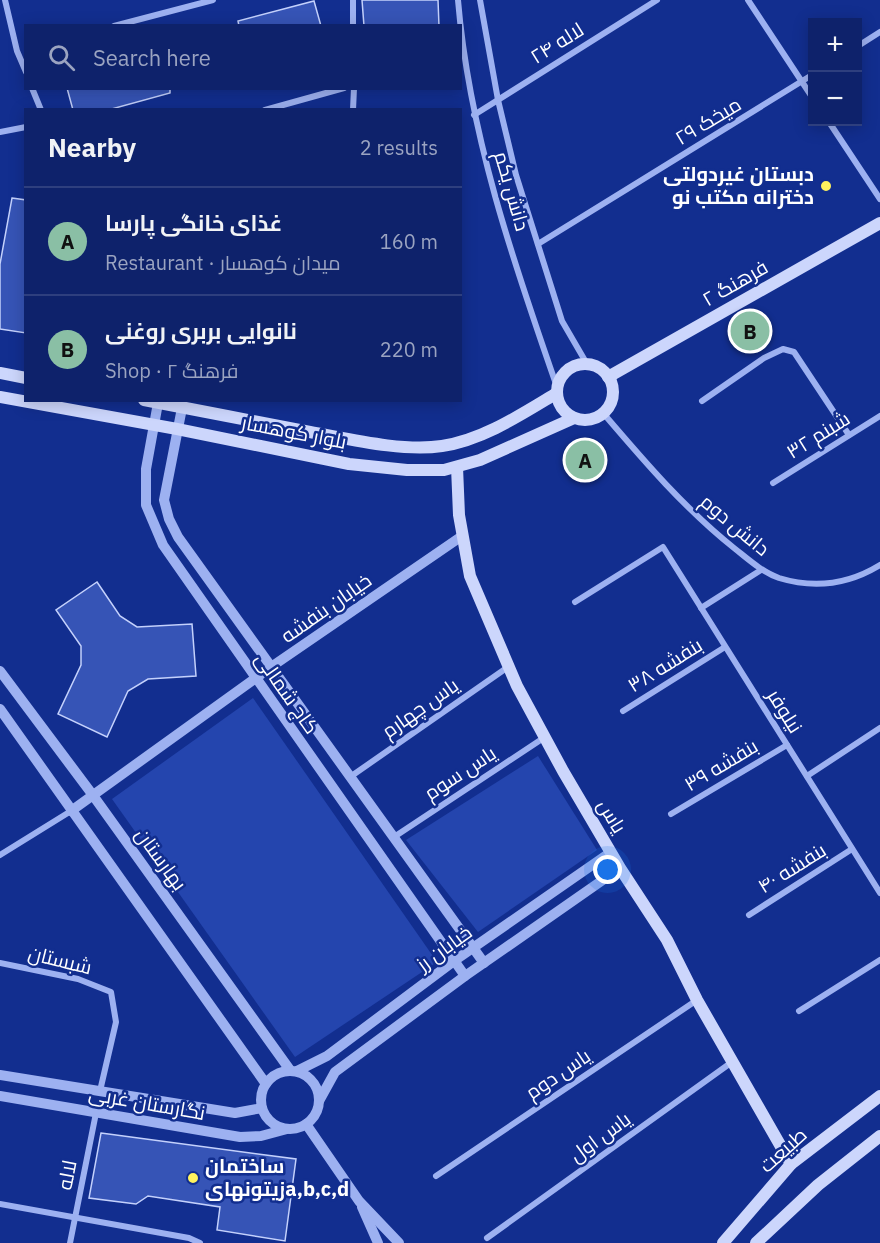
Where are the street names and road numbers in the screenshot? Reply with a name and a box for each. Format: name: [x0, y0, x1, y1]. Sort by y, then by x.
street label: لاله ۲۴: [525, 16, 589, 70]
street label: میخک ۲۹: [670, 90, 746, 151]
street label: دانش یکم: [487, 148, 537, 234]
street label: فرهنگ ۲: [697, 253, 772, 312]
street label: شبنم ۳۲: [781, 405, 855, 465]
street label: بلوار کوهسار: [238, 408, 349, 455]
street label: دانش دوم: [694, 488, 776, 562]
street label: خیابان بنفشه: [275, 566, 376, 649]
street label: بنفشه ۳۸: [622, 631, 707, 698]
street label: کاج شمالی: [249, 647, 325, 739]
street label: یاس چهارم: [376, 671, 465, 745]
street label: نیلوفر: [761, 683, 809, 738]
street label: بنفشه ۳۹: [679, 732, 763, 797]
street label: یاس سوم: [418, 739, 502, 807]
street label: یاس: [592, 794, 633, 838]
street label: بهارستان: [130, 822, 193, 896]
street label: بنفشه ۴۰: [752, 836, 831, 899]
street label: خیابان رز: [410, 918, 477, 978]
street label: شبستان: [25, 939, 95, 980]
street label: یاس دوم: [520, 1042, 597, 1106]
street label: نگارستان غربی: [87, 1079, 207, 1126]
street label: یاس اول: [564, 1105, 636, 1168]
street label: طبیعت: [753, 1121, 812, 1178]
street label: لاله: [50, 1158, 83, 1192]

